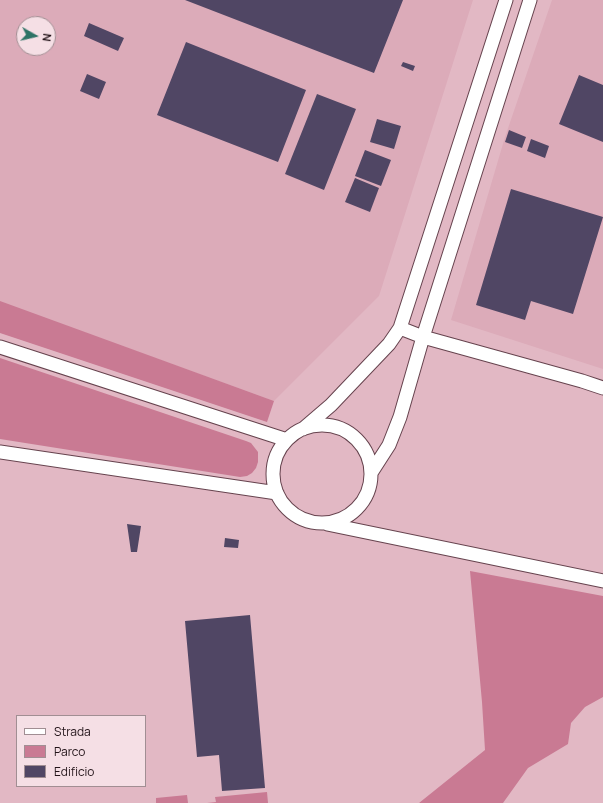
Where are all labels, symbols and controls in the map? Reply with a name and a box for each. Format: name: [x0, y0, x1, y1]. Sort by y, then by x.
north arrow: [16, 16, 56, 56]
text: N: [39, 33, 55, 43]
legend: [16, 715, 146, 787]
text: Strada: [54, 723, 91, 740]
text: Parco: [54, 743, 85, 760]
text: Edificio: [54, 763, 94, 780]

